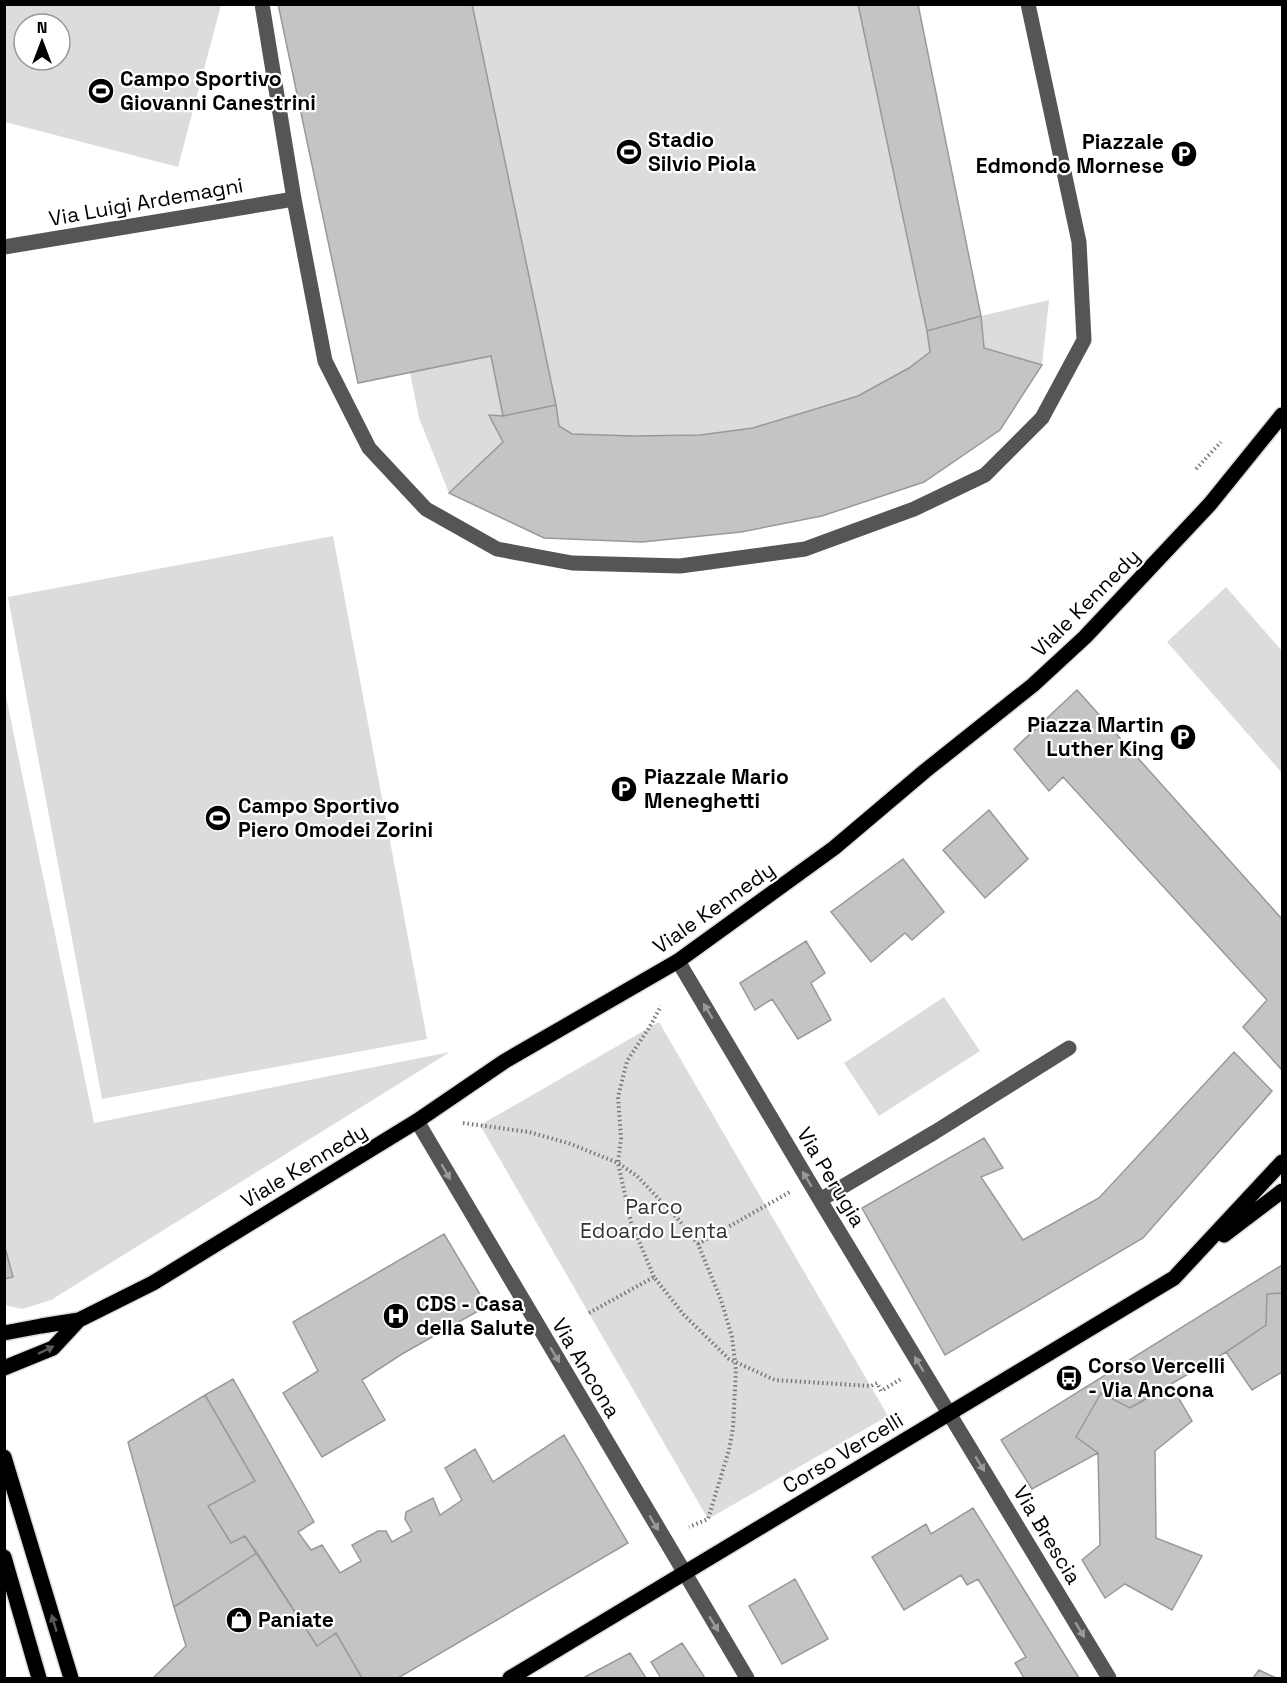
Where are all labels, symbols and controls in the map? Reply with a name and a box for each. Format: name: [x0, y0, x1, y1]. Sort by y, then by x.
north arrow: [12, 12, 72, 72]
text: N: [37, 17, 47, 38]
place label: Campo Sportivo Giovanni Canestrini: [120, 65, 316, 116]
sports icon: Campo Sportivo Giovanni Canestrini: [86, 76, 116, 106]
place label: Stadio Silvio Piola: [648, 126, 756, 177]
place label: Piazzale Edmondo Mornese: [976, 128, 1164, 179]
sports icon: Stadio Silvio Piola: [614, 137, 644, 167]
parking icon: Piazzale Edmondo Mornese: [1169, 139, 1199, 169]
street label: Via Luigi Ardemagni: [47, 171, 245, 232]
street label: Viale Kennedy: [1026, 543, 1146, 663]
place label: Piazza Martin Luther King: [1027, 711, 1164, 762]
parking icon: Piazza Martin Luther King: [1168, 722, 1198, 752]
place label: Piazzale Mario Meneghetti: [644, 763, 789, 814]
parking icon: Piazzale Mario Meneghetti: [609, 774, 639, 804]
place label: Campo Sportivo Piero Omodei Zorini: [238, 792, 433, 843]
sports icon: Campo Sportivo Piero Omodei Zorini: [203, 803, 233, 833]
street label: Viale Kennedy: [648, 856, 780, 960]
one-way arrow: [702, 1003, 713, 1019]
street label: Viale Kennedy: [236, 1117, 372, 1214]
street label: Via Perugia: [791, 1122, 872, 1232]
one-way arrow: [441, 1164, 452, 1180]
one-way arrow: [802, 1170, 812, 1187]
park label: Parco Edoardo Lenta: [580, 1193, 728, 1244]
place label: CDS - Casa della Salute: [416, 1290, 535, 1341]
hospital icon: CDS - Casa della Salute: [381, 1301, 411, 1331]
street label: Via Ancona: [546, 1313, 627, 1423]
one-way arrow: [37, 1346, 55, 1356]
one-way arrow: [549, 1347, 560, 1363]
place label: Corso Vercelli - Via Ancona: [1088, 1352, 1225, 1403]
one-way arrow: [913, 1356, 924, 1372]
bus stop icon: Corso Vercelli - Via Ancona: [1054, 1363, 1084, 1393]
street label: Corso Vercelli: [778, 1406, 908, 1499]
one-way arrow: [974, 1456, 985, 1472]
street label: Via Brescia: [1007, 1481, 1087, 1589]
one-way arrow: [648, 1515, 659, 1531]
shop icon: Paniate: [224, 1605, 254, 1635]
place label: Paniate: [258, 1606, 334, 1633]
one-way arrow: [49, 1614, 58, 1632]
one-way arrow: [709, 1616, 720, 1632]
one-way arrow: [1075, 1622, 1086, 1638]

